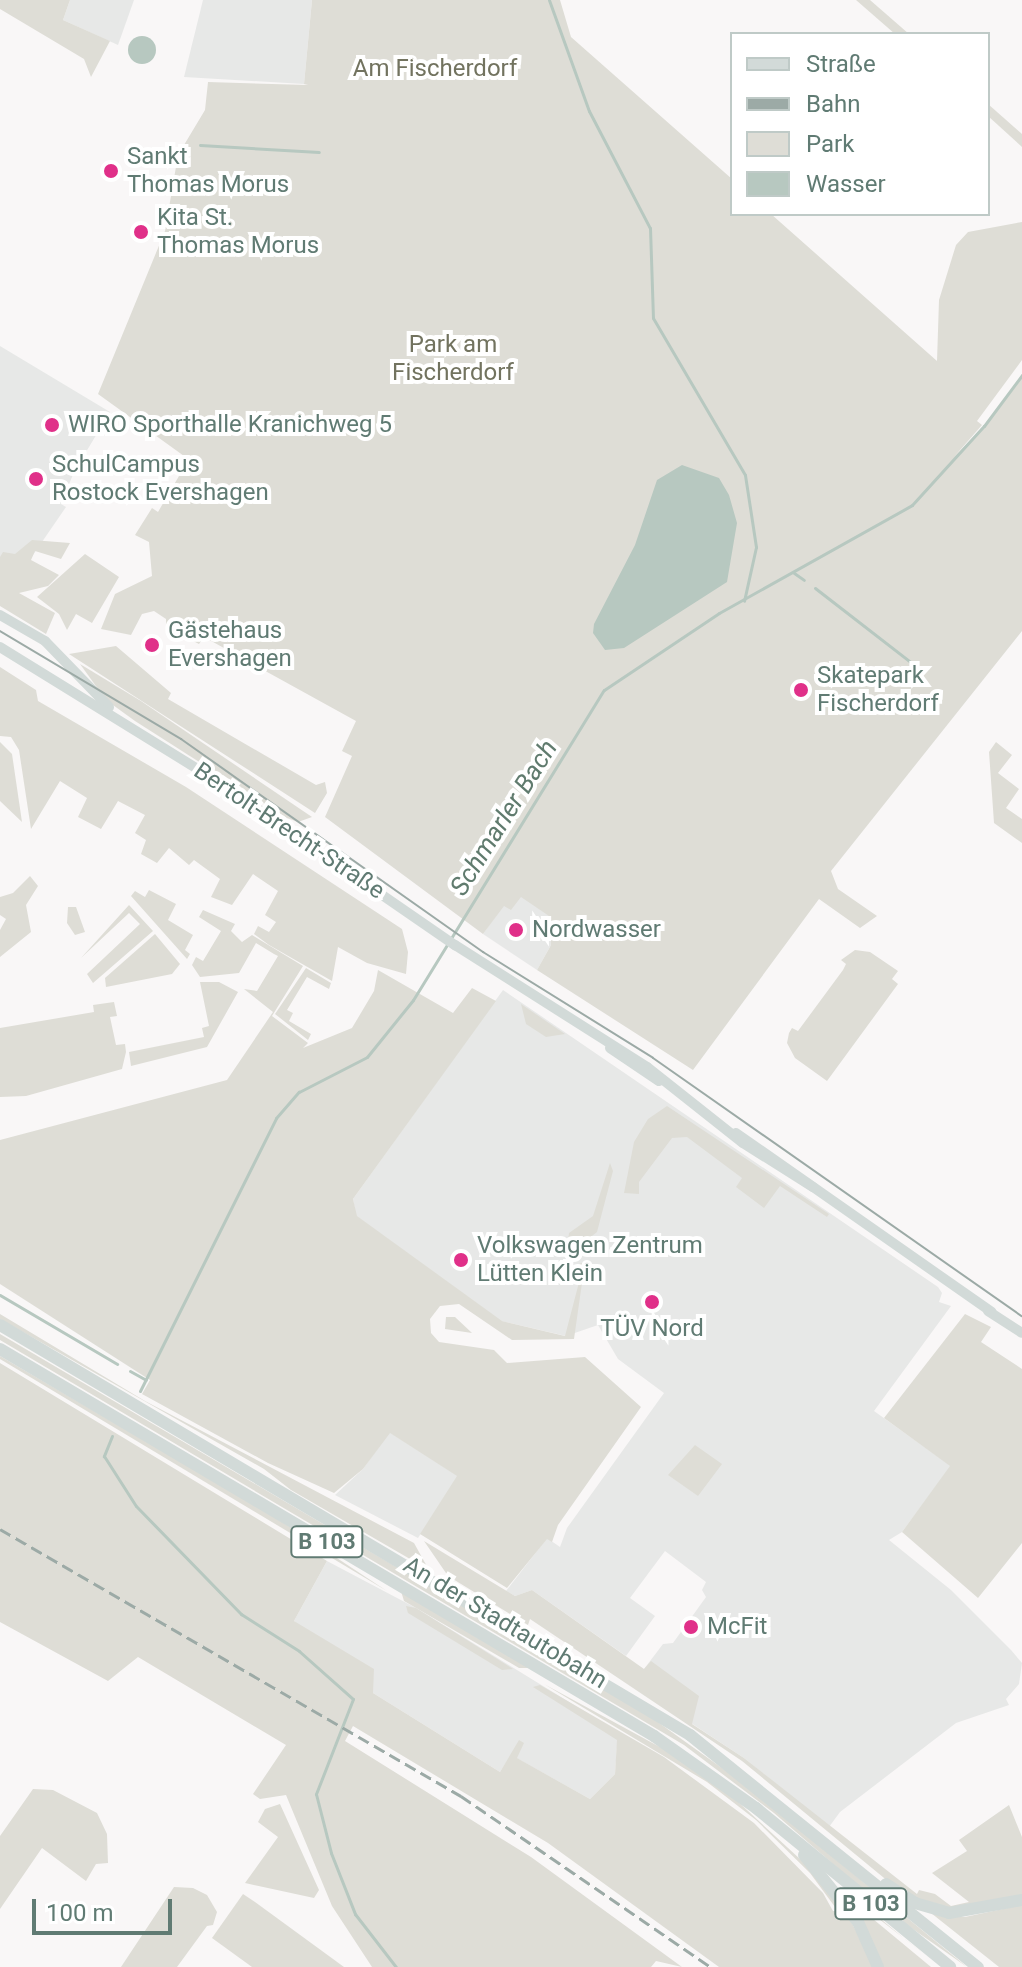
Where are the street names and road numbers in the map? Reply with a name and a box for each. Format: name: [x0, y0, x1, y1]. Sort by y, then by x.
street label: Bertolt-Brecht-Straße: [188, 757, 390, 905]
road number: B 103: [289, 1524, 365, 1560]
street label: An der Stadtautobahn: [398, 1551, 612, 1695]
road number: B 103: [833, 1886, 909, 1922]

